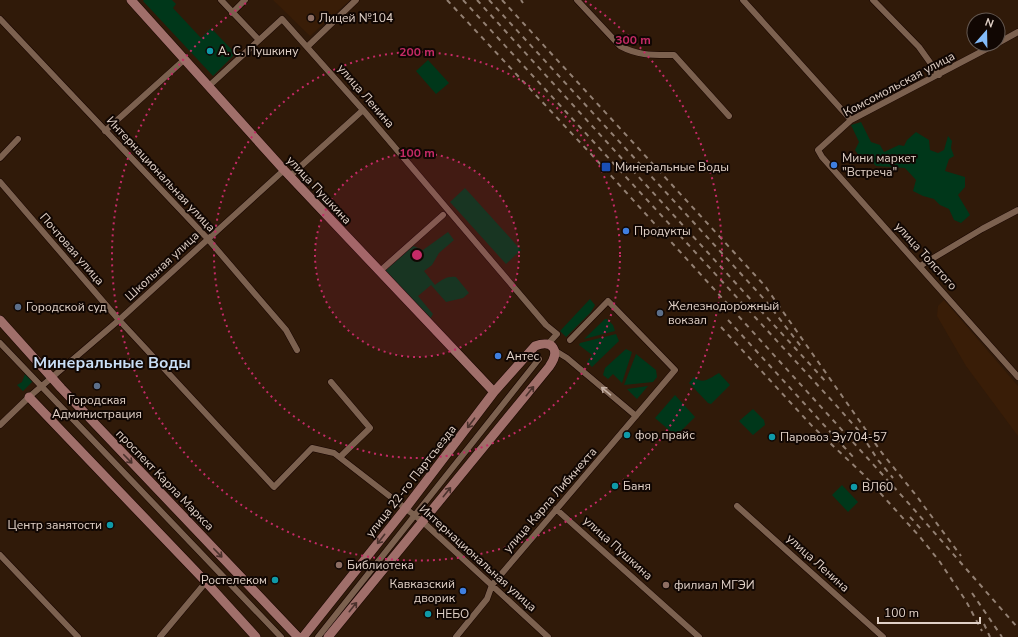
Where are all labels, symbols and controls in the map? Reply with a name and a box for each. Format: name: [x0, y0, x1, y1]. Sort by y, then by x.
place label: Лицей №104: [319, 10, 393, 26]
north arrow: [966, 12, 1006, 52]
marker: Лицей №104: [306, 13, 316, 23]
text: N: [983, 15, 996, 32]
text: 300 m: [615, 32, 651, 48]
place label: А. С. Пушкину: [218, 43, 299, 59]
text: 200 m: [399, 44, 435, 60]
marker: А. С. Пушкину: [205, 46, 215, 56]
street label: Комсомольская улица: [840, 48, 958, 120]
street label: улица Ленина: [334, 61, 398, 131]
street label: Интернациональная улица: [103, 113, 219, 235]
text: 100 m: [399, 145, 435, 161]
place label: Мини маркет "Встреча": [842, 150, 917, 180]
street label: улица Пушкина: [283, 152, 355, 228]
place label: Минеральные Воды: [615, 159, 729, 175]
marker: Мини маркет "Встреча": [829, 160, 839, 170]
marker: Минеральные Воды: [600, 161, 612, 173]
street label: Почтовая улица: [36, 210, 108, 288]
street label: улица Толстого: [891, 219, 961, 294]
place label: Продукты: [634, 223, 691, 239]
marker: Продукты: [621, 226, 631, 236]
street label: Школьная улица: [122, 228, 202, 304]
centre of rings: [410, 248, 424, 262]
place label: Железнодорожный вокзал: [668, 298, 779, 328]
place label: Городской суд: [26, 299, 107, 315]
marker: Городской суд: [13, 302, 23, 312]
marker: Железнодорожный вокзал: [655, 308, 665, 318]
place label: Антес: [506, 348, 540, 364]
marker: Антес: [493, 351, 503, 361]
district label: Минеральные Воды: [33, 352, 191, 374]
marker: Городская Администрация: [92, 381, 102, 391]
one-way arrow: [525, 386, 534, 397]
one-way arrow: [601, 387, 611, 396]
place label: Городская Администрация: [52, 392, 142, 422]
one-way arrow: [466, 418, 475, 429]
street label: улица 22-го Партсъезда: [362, 422, 460, 540]
street label: проспект Карла Маркса: [112, 426, 218, 534]
place label: фор прайс: [635, 427, 695, 443]
place label: Паровоз Эу704-57: [780, 429, 887, 445]
marker: фор прайс: [622, 430, 632, 440]
marker: Паровоз Эу704-57: [767, 432, 777, 442]
street label: улица Карла Либкнехта: [500, 444, 600, 556]
one-way arrow: [124, 453, 133, 464]
place label: Баня: [623, 478, 651, 494]
place label: ВЛ60: [862, 479, 893, 495]
marker: Баня: [610, 481, 620, 491]
marker: ВЛ60: [849, 482, 859, 492]
one-way arrow: [443, 486, 452, 497]
street label: Интернациональная улица: [416, 501, 540, 615]
street label: улица Пушкина: [580, 512, 656, 584]
place label: Центр занятости: [7, 517, 102, 533]
marker: Центр занятости: [105, 520, 115, 530]
street label: улица Ленина: [783, 530, 853, 596]
one-way arrow: [377, 534, 385, 545]
one-way arrow: [213, 548, 223, 558]
place label: Библиотека: [347, 557, 414, 573]
marker: Библиотека: [334, 560, 344, 570]
place label: Ростелеком: [201, 572, 267, 588]
marker: Ростелеком: [270, 575, 280, 585]
place label: Кавказский дворик: [390, 576, 456, 606]
place label: филиал МГЭИ: [674, 577, 755, 593]
marker: филиал МГЭИ: [661, 580, 671, 590]
marker: Кавказский дворик: [458, 586, 468, 596]
scale bar: [878, 599, 980, 625]
one-way arrow: [348, 601, 357, 612]
text: 100 m: [884, 605, 919, 621]
place label: НЕБО: [436, 606, 469, 622]
marker: НЕБО: [423, 609, 433, 619]

